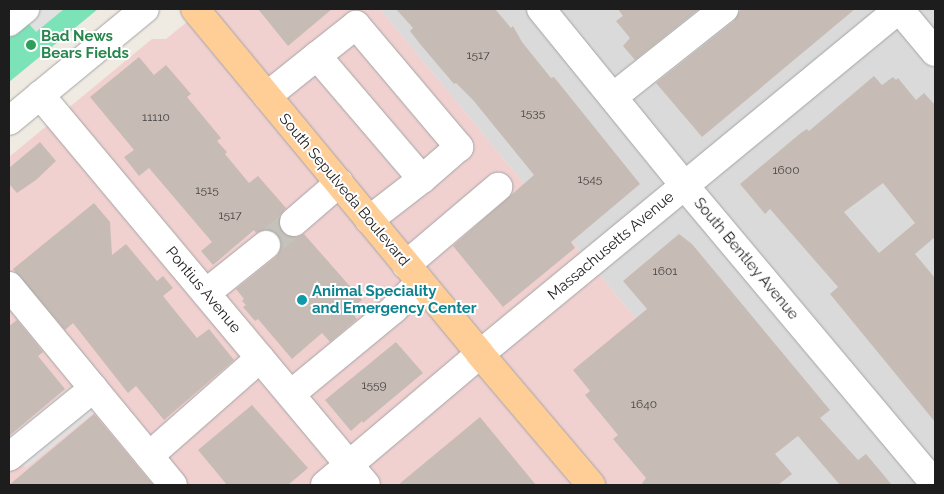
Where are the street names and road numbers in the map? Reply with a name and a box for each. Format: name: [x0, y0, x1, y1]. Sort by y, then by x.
street label: South Sepulveda Boulevard: [275, 110, 413, 270]
street label: Massachusetts Avenue: [544, 188, 678, 304]
street label: South Bentley Avenue: [690, 194, 802, 324]
street label: Pontius Avenue: [161, 243, 245, 337]

